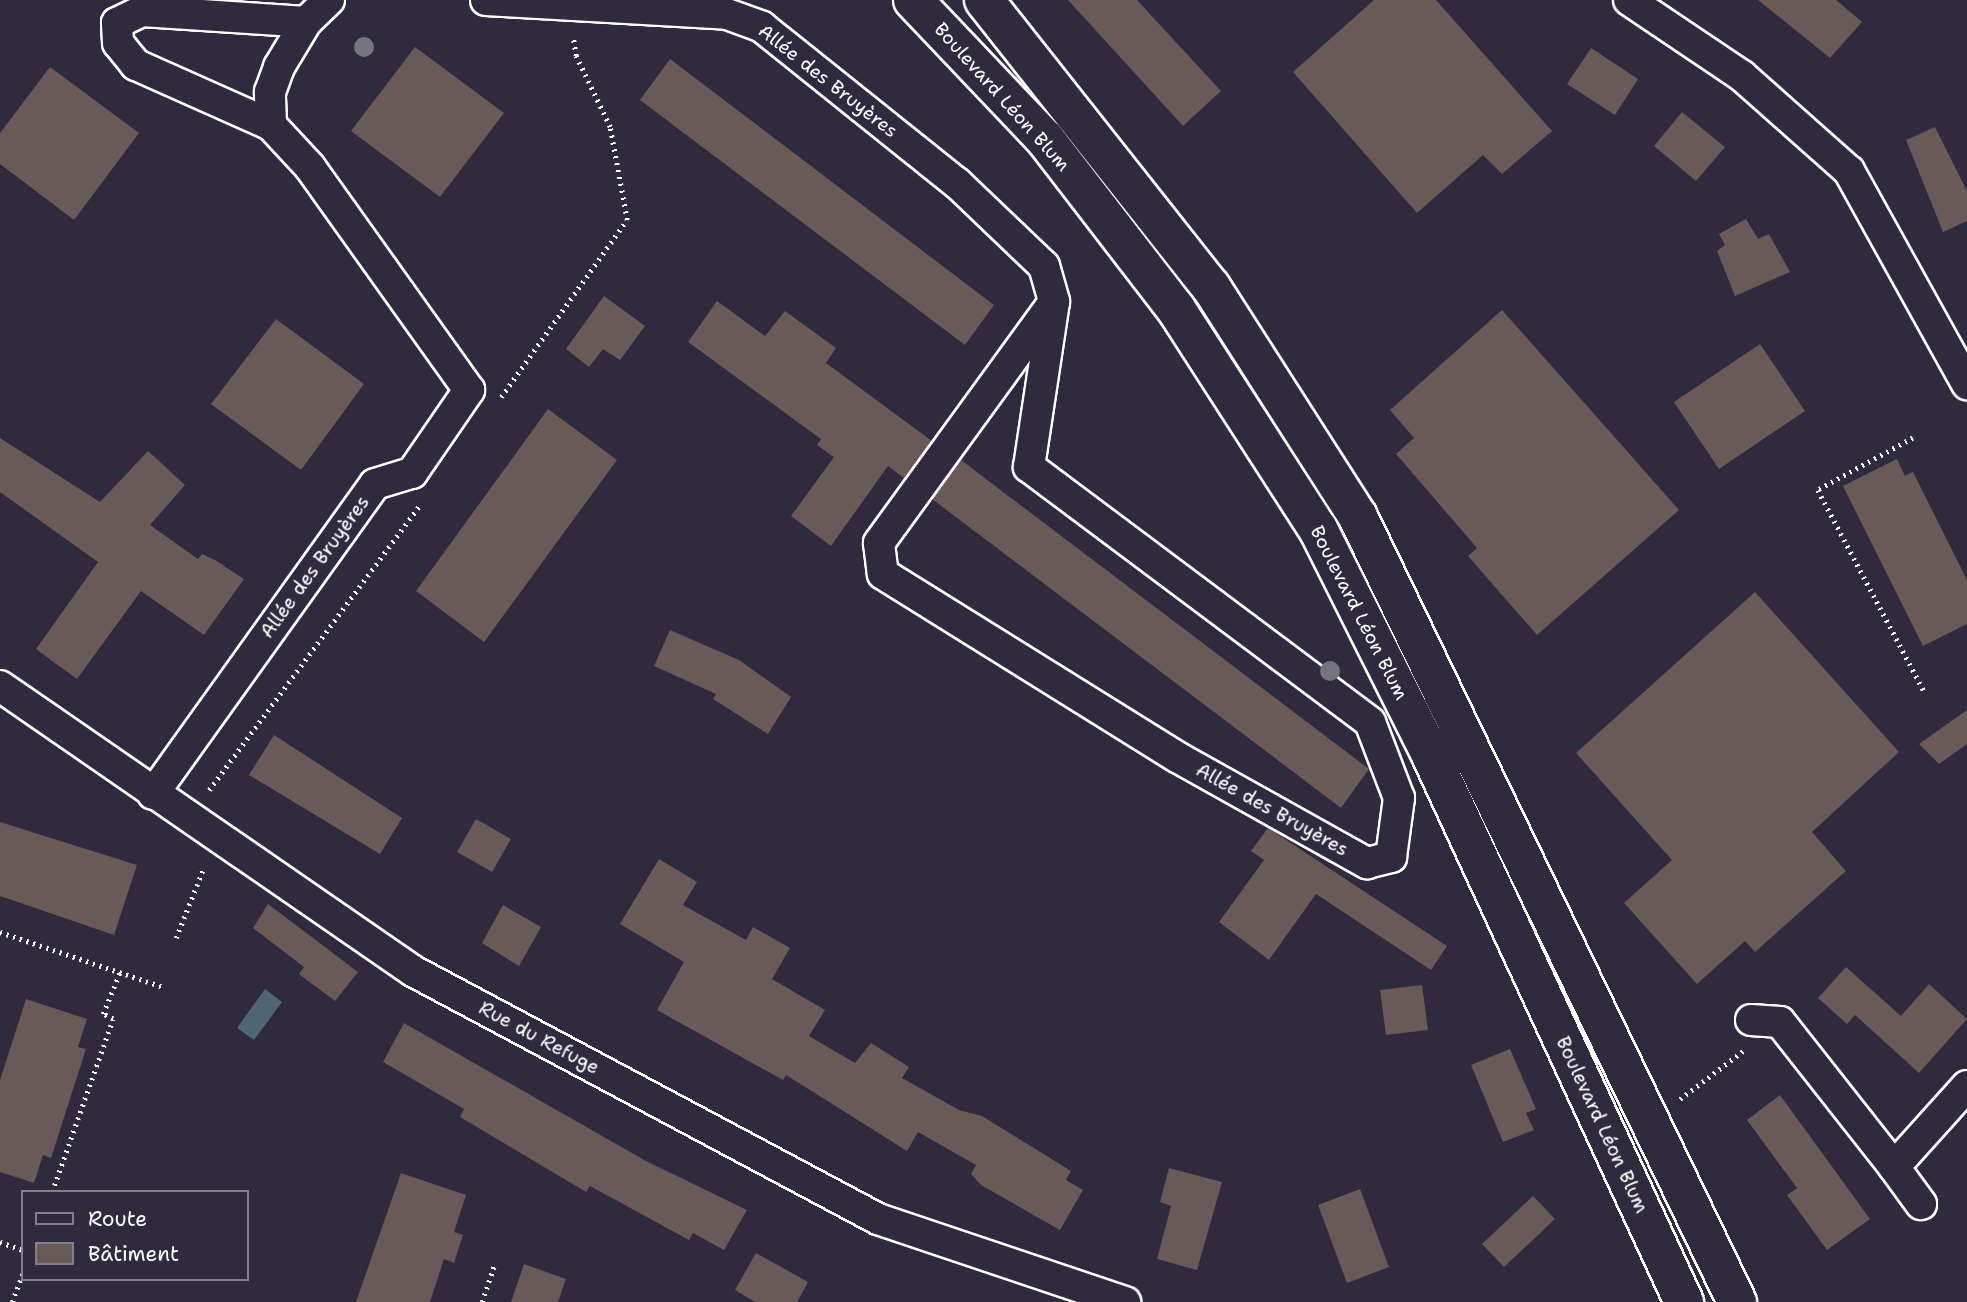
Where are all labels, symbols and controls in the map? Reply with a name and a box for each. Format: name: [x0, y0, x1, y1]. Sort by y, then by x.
street label: Boulevard Léon Blum: [929, 18, 1075, 176]
street label: Allée des Bruyères: [754, 20, 902, 142]
street label: Allée des Bruyères: [256, 491, 374, 643]
street label: Boulevard Léon Blum: [1305, 522, 1413, 704]
street label: Allée des Bruyères: [1192, 759, 1352, 861]
street label: Rue du Refuge: [475, 997, 603, 1079]
street label: Boulevard Léon Blum: [1551, 1033, 1653, 1217]
legend: [21, 1190, 248, 1281]
text: Route: [88, 1205, 147, 1233]
text: Bâtiment: [88, 1240, 179, 1268]

